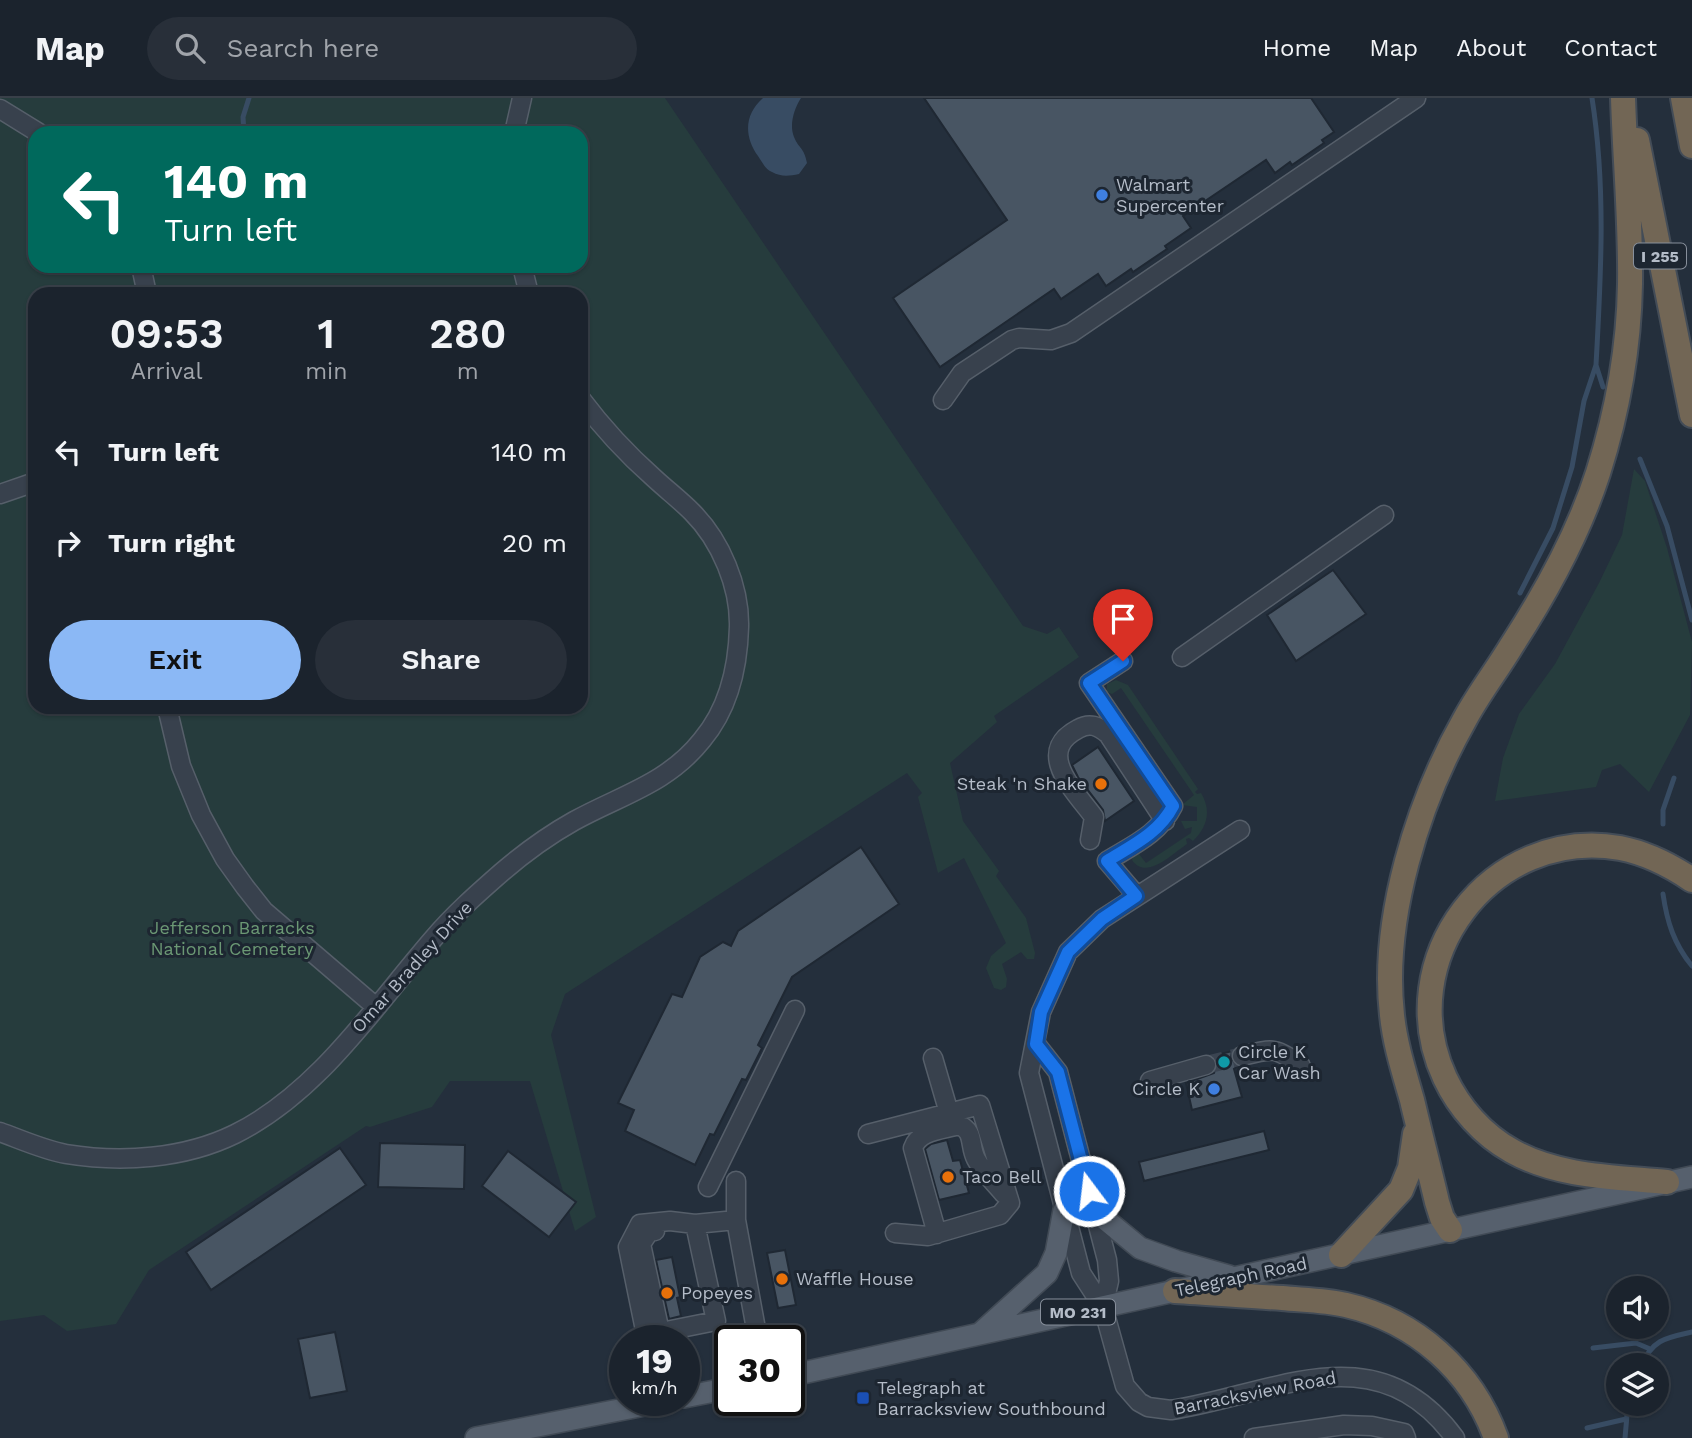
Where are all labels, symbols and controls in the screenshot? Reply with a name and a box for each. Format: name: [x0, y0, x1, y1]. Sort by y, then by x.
search box: [147, 17, 637, 80]
text: Map: [35, 29, 105, 68]
icon: search: [171, 29, 209, 67]
text: Search here: [227, 33, 379, 63]
text: Home: [1263, 34, 1331, 62]
text: Map: [1369, 34, 1418, 62]
text: About: [1456, 34, 1526, 62]
text: Contact: [1564, 34, 1657, 62]
text: 140 m: [164, 152, 308, 210]
icon: left: [49, 154, 140, 245]
place label: Walmart Supercenter: [1116, 174, 1224, 216]
marker: Walmart Supercenter: [1094, 187, 1110, 203]
text: Turn left: [164, 211, 297, 249]
road number: I 255: [1634, 244, 1686, 268]
text: 09:53: [109, 309, 224, 358]
text: 1: [318, 309, 335, 358]
text: 280: [429, 309, 507, 358]
text: Arrival: [131, 358, 203, 385]
text: min: [305, 358, 347, 385]
text: m: [457, 358, 479, 385]
icon: left: [49, 433, 87, 471]
text: Turn left: [108, 437, 219, 467]
text: 140 m: [491, 437, 567, 467]
icon: right: [49, 524, 87, 562]
text: Turn right: [108, 528, 235, 558]
text: 20 m: [502, 528, 567, 558]
pin: [1093, 589, 1153, 661]
icon: arrive: [1104, 600, 1142, 638]
button: Exit: [49, 620, 301, 700]
button: Share: [315, 620, 567, 700]
place label: Steak 'n Shake: [957, 773, 1087, 794]
marker: Steak 'n Shake: [1093, 776, 1109, 792]
street label: Omar Bradley Drive: [347, 897, 476, 1037]
park label: Jefferson Barracks National Cemetery: [149, 917, 315, 959]
place label: Circle K Car Wash: [1238, 1041, 1321, 1083]
marker: Circle K Car Wash: [1216, 1054, 1232, 1070]
place label: Circle K: [1132, 1078, 1200, 1099]
marker: Circle K: [1206, 1081, 1222, 1097]
position arrow: [1052, 1154, 1126, 1228]
place label: Taco Bell: [962, 1166, 1042, 1187]
marker: Taco Bell: [940, 1169, 956, 1185]
street label: Telegraph Road: [1173, 1252, 1309, 1301]
place label: Waffle House: [796, 1268, 914, 1289]
marker: Waffle House: [774, 1271, 790, 1287]
map controls: [1606, 1276, 1669, 1416]
button: sound: [1606, 1276, 1669, 1339]
place label: Popeyes: [681, 1282, 753, 1303]
marker: Popeyes: [659, 1285, 675, 1301]
road number: MO 231: [1041, 1300, 1115, 1324]
speed limit sign: 30: [714, 1325, 805, 1416]
text: 19: [636, 1340, 673, 1382]
button: layers: [1606, 1353, 1669, 1416]
street label: Barracksview Road: [1172, 1366, 1338, 1419]
text: km/h: [631, 1377, 678, 1398]
place label: Telegraph at Barracksview Southbound: [877, 1377, 1106, 1419]
marker: Telegraph at Barracksview Southbound: [855, 1390, 871, 1406]

